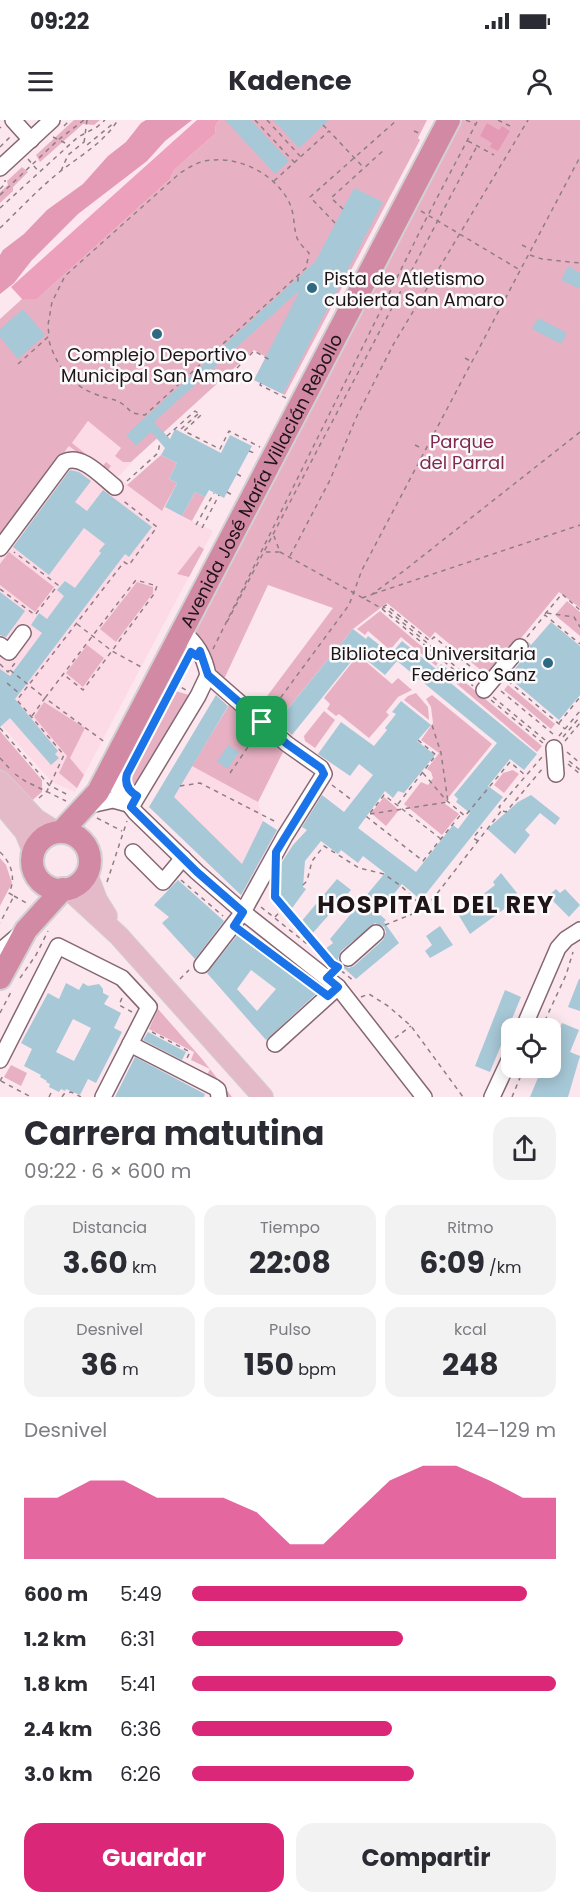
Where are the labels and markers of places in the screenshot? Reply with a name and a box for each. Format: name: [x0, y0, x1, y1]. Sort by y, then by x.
place label: Pista de Atletismo cubierta San Amaro: [324, 266, 505, 312]
marker: Pista de Atletismo cubierta San Amaro: [305, 281, 319, 295]
marker: Complejo Deportivo Municipal San Amaro: [150, 327, 164, 341]
place label: Complejo Deportivo Municipal San Amaro: [61, 342, 253, 388]
place label: Biblioteca Universitaria Federico Sanz: [330, 641, 536, 687]
marker: Biblioteca Universitaria Federico Sanz: [541, 656, 555, 670]
pin: [236, 696, 287, 747]

